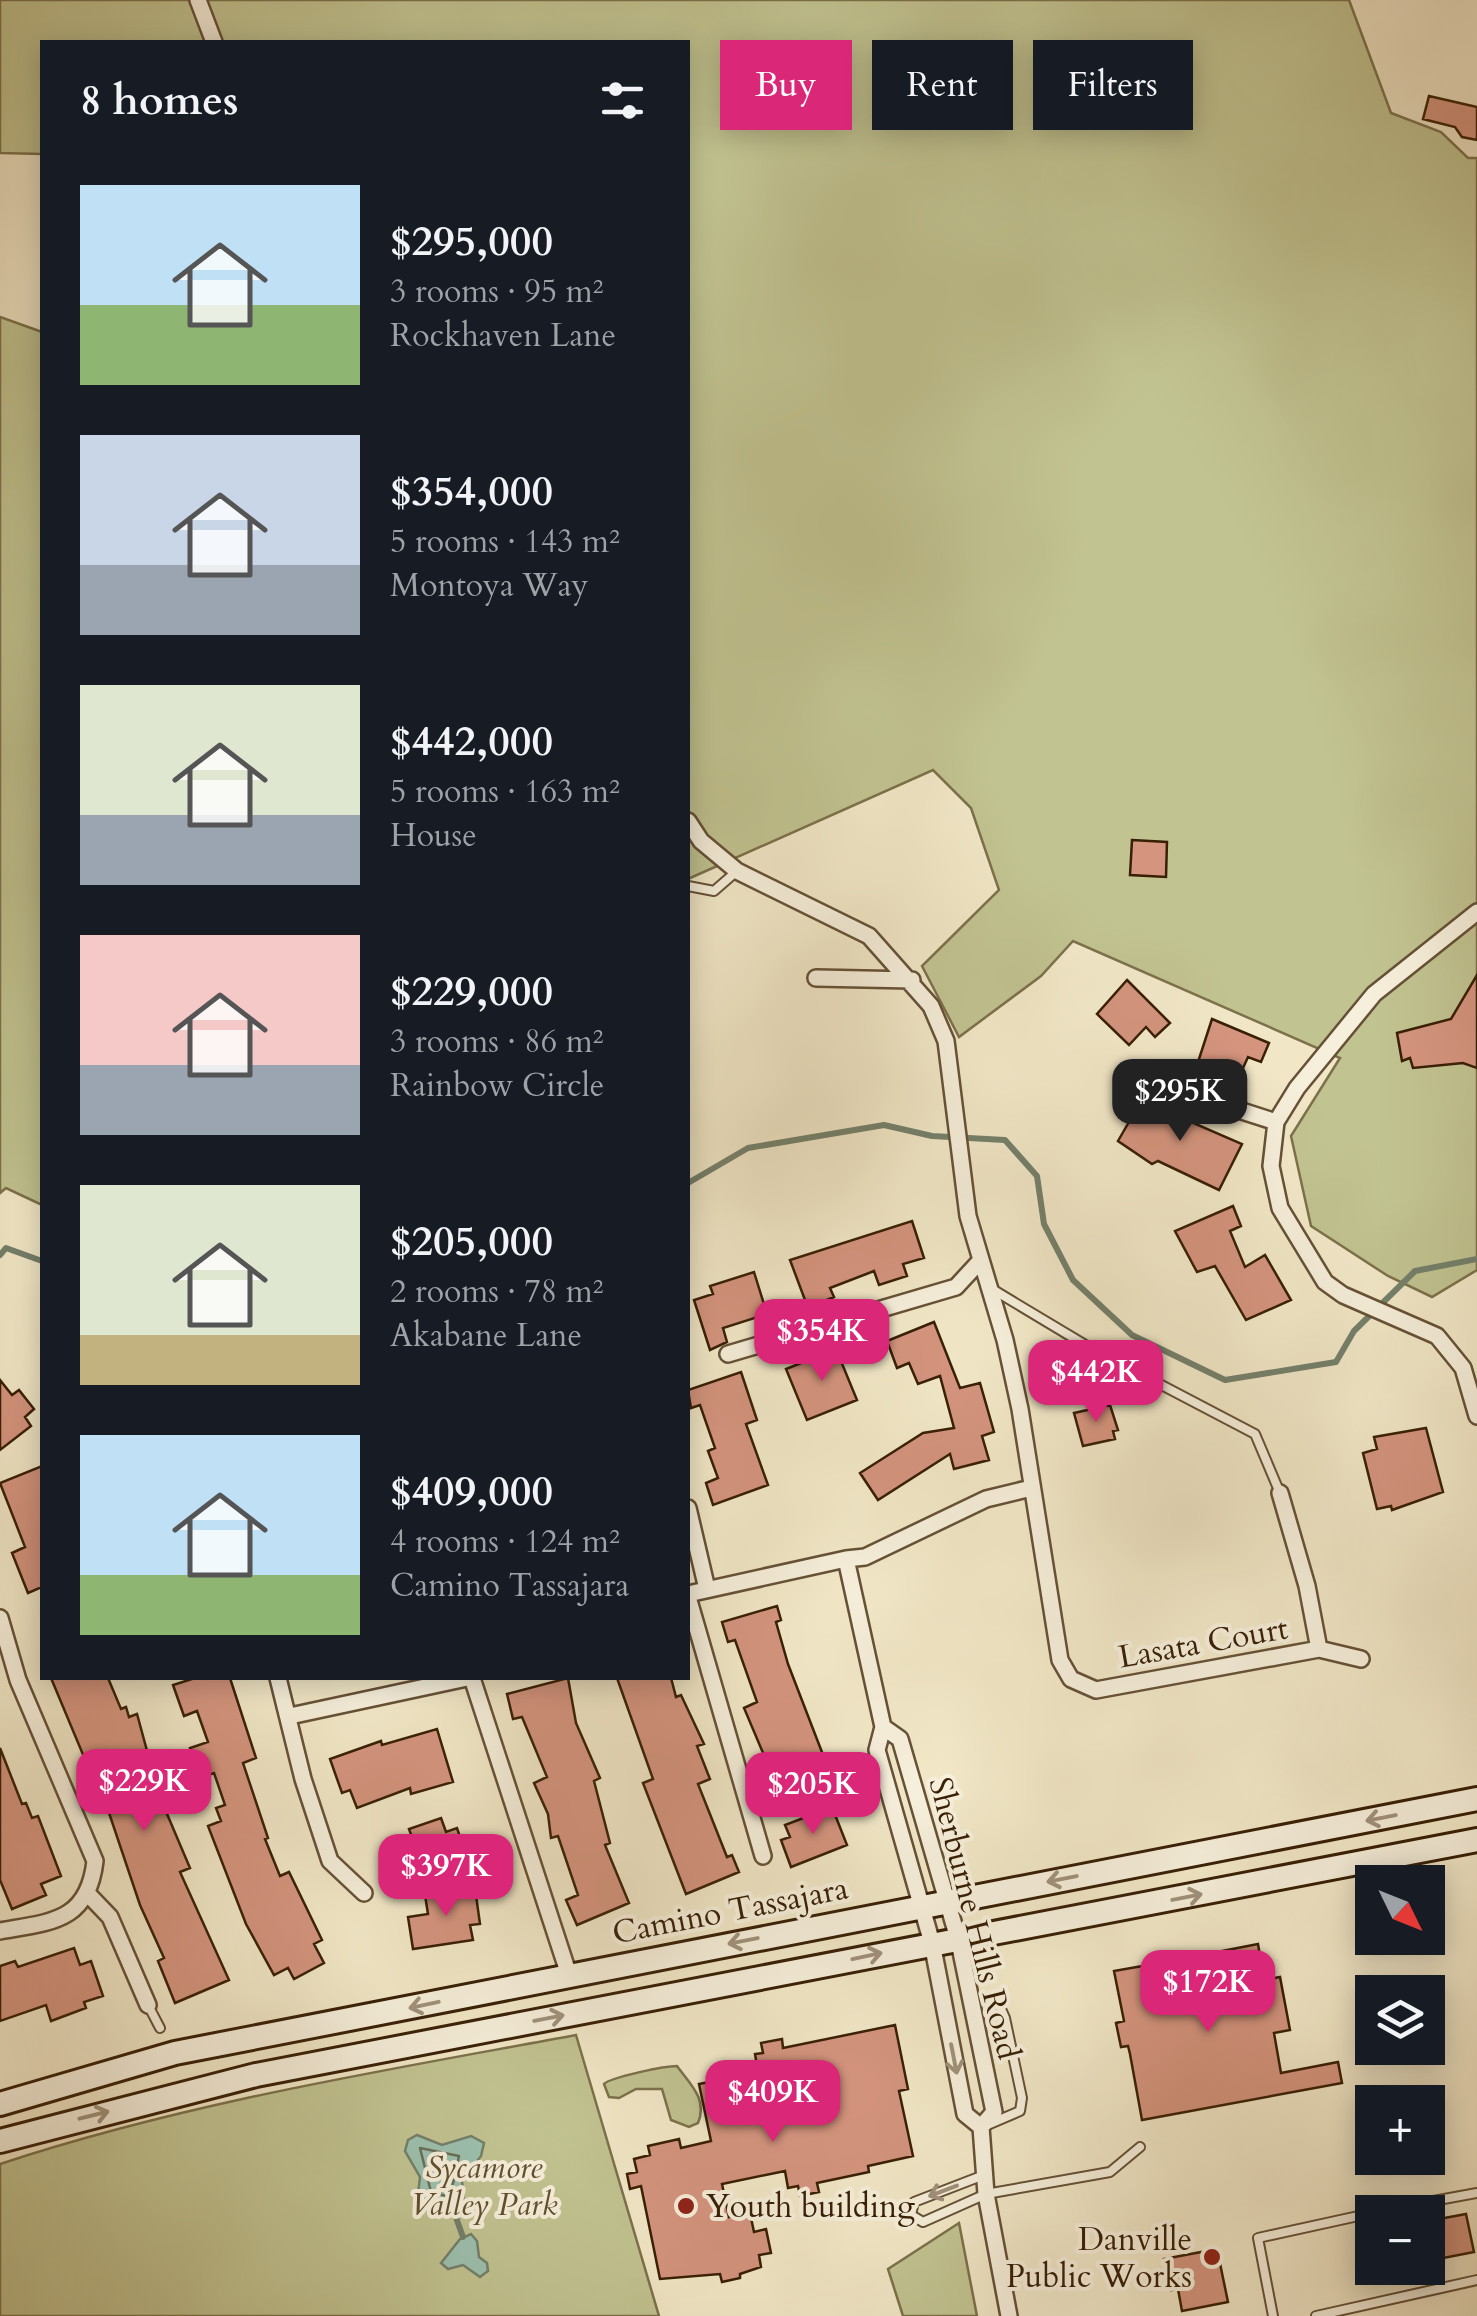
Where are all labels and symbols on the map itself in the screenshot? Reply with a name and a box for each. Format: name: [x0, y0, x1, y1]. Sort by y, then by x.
pin: $295K: [1110, 1059, 1250, 1144]
pin: $354K: [752, 1299, 892, 1384]
pin: $442K: [1026, 1340, 1166, 1425]
street label: Lasata Court: [1115, 1606, 1291, 1680]
pin: $229K: [74, 1749, 214, 1834]
pin: $205K: [743, 1752, 883, 1837]
street label: Sherburne Hills Road: [918, 1773, 1030, 2064]
one-way arrow: [1366, 1809, 1398, 1828]
pin: $397K: [376, 1834, 516, 1919]
north arrow: [1355, 1865, 1445, 1955]
street label: Camino Tassajara: [609, 1867, 852, 1955]
one-way arrow: [1046, 1870, 1079, 1889]
one-way arrow: [1170, 1886, 1202, 1905]
one-way arrow: [728, 1932, 760, 1951]
one-way arrow: [851, 1946, 883, 1964]
pin: $172K: [1138, 1950, 1278, 2035]
one-way arrow: [409, 1996, 441, 2015]
one-way arrow: [532, 2008, 564, 2027]
one-way arrow: [946, 2042, 965, 2074]
pin: $409K: [703, 2060, 843, 2145]
one-way arrow: [77, 2105, 109, 2123]
park label: Sycamore Valley Park: [411, 2146, 558, 2227]
one-way arrow: [929, 2183, 960, 2201]
place label: Youth building: [706, 2185, 915, 2229]
marker: Youth building: [675, 2195, 697, 2217]
place label: Danville Public Works: [1006, 2218, 1192, 2299]
marker: Danville Public Works: [1201, 2246, 1223, 2268]

